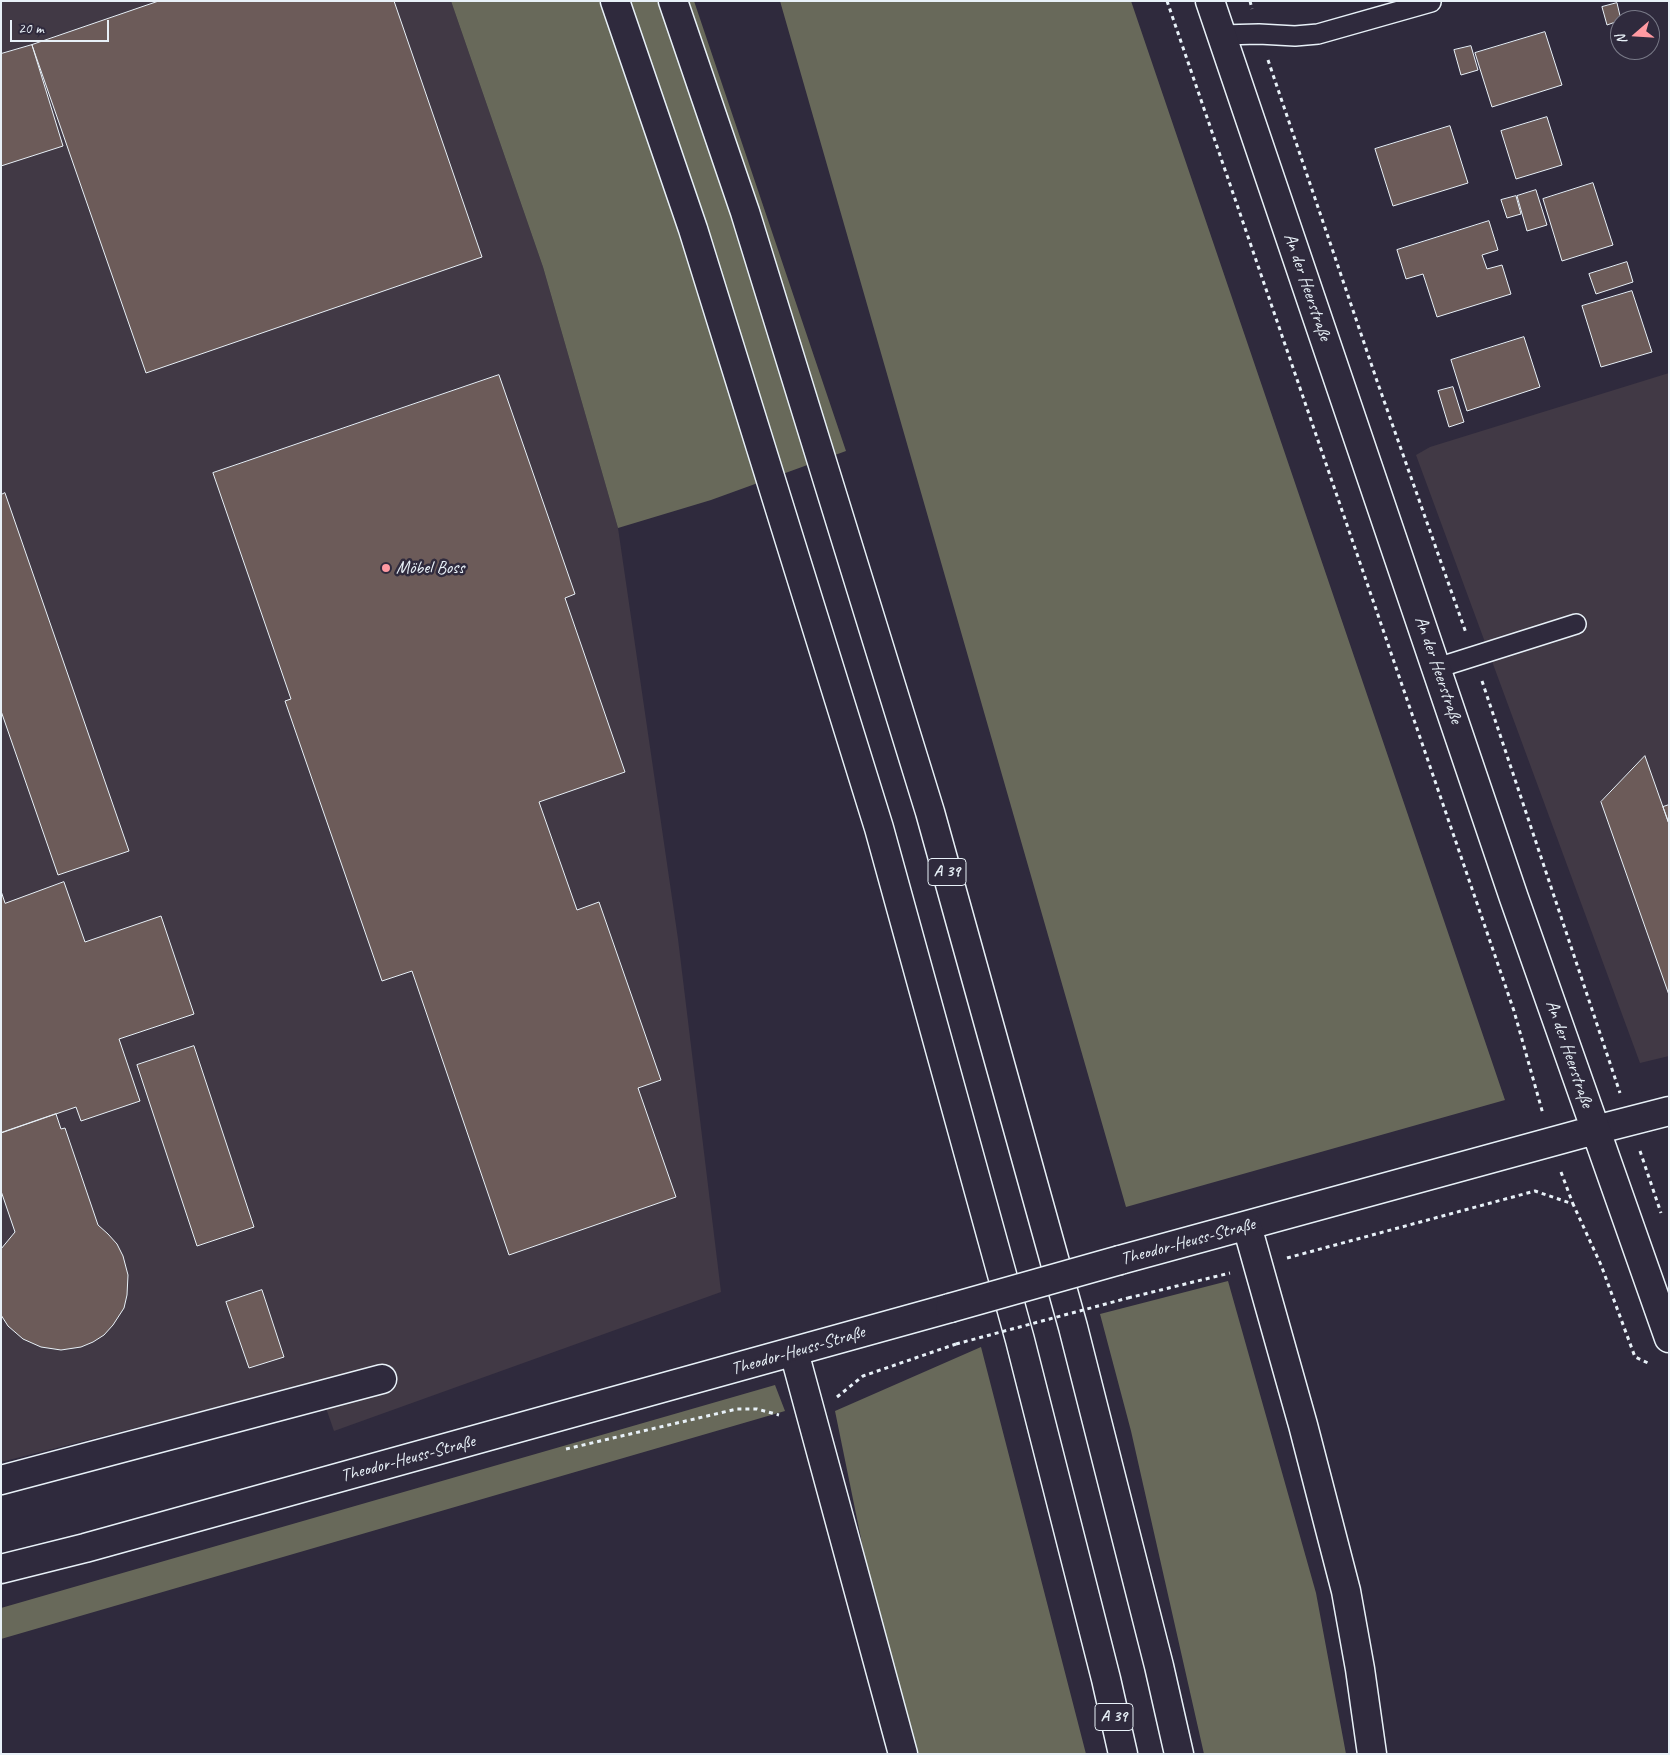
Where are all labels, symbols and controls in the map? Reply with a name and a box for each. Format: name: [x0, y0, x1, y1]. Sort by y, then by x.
scale bar: [12, 10, 111, 42]
north arrow: [1610, 10, 1660, 60]
text: 20 m: [18, 19, 44, 38]
text: N: [1612, 33, 1631, 47]
street label: An der Heerstraße: [1278, 230, 1336, 344]
place label: Möbel Boss: [396, 557, 464, 579]
marker: Möbel Boss: [380, 562, 392, 574]
street label: An der Heerstraße: [1409, 613, 1467, 727]
road number: A 39: [928, 859, 966, 886]
street label: An der Heerstraße: [1540, 997, 1598, 1111]
street label: Theodor-Heuss-Straße: [1118, 1214, 1258, 1270]
street label: Theodor-Heuss-Straße: [729, 1322, 867, 1380]
street label: Theodor-Heuss-Straße: [338, 1431, 478, 1487]
road number: A 39: [1095, 1704, 1133, 1730]

